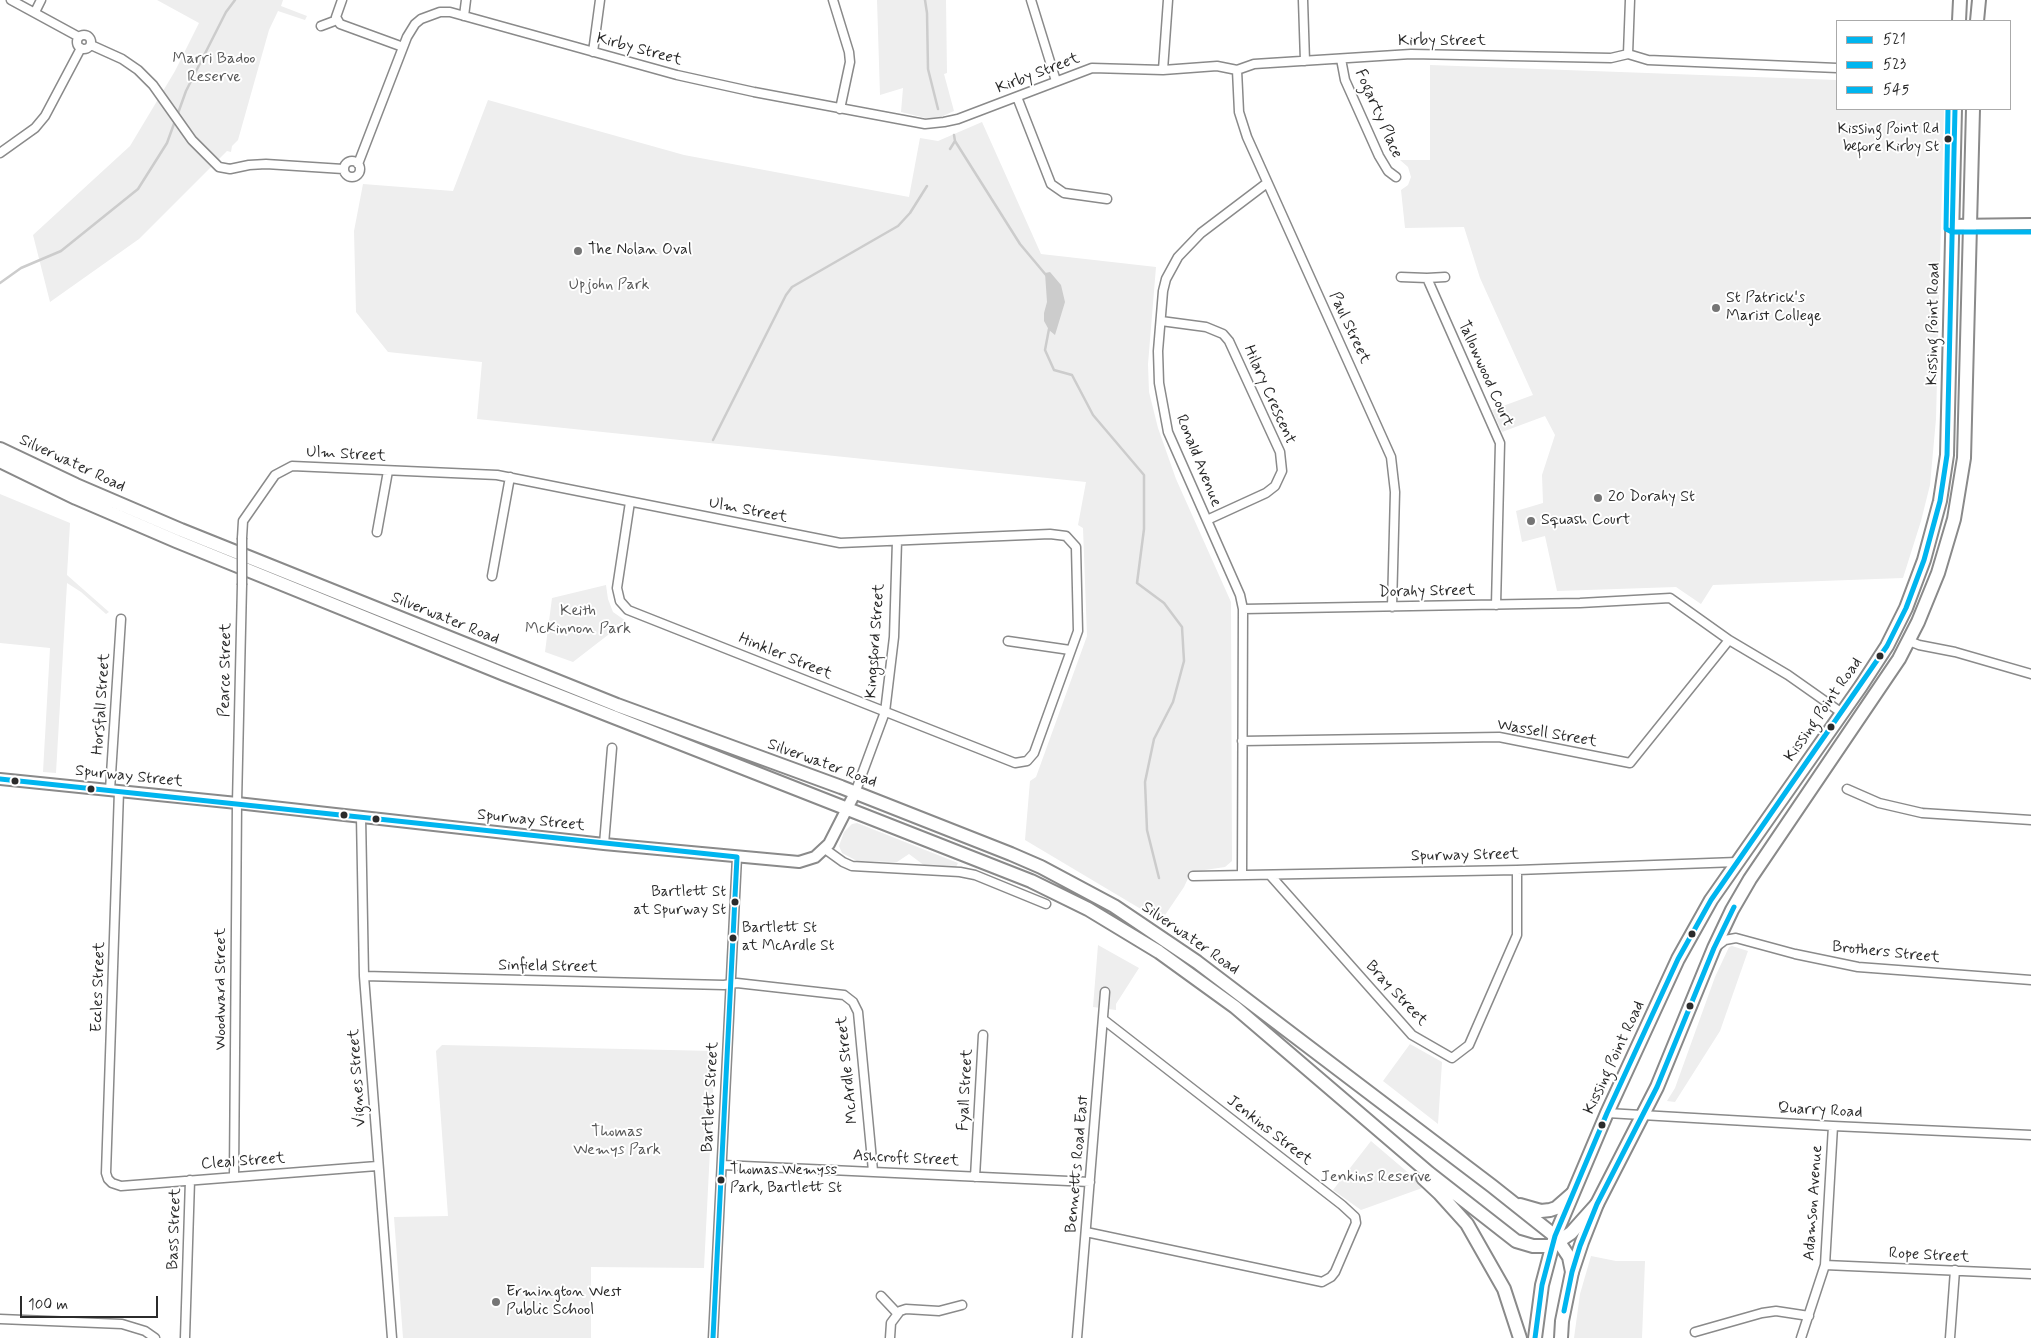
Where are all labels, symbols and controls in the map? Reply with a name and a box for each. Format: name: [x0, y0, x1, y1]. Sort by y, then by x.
legend: [1836, 20, 2011, 110]
street label: Kirby Street: [594, 29, 684, 71]
text: 521: [1883, 30, 1906, 50]
street label: Kirby Street: [1398, 32, 1486, 52]
street label: Kirby Street: [994, 49, 1082, 99]
park label: Marri Badoo Reserve: [172, 50, 256, 88]
text: 523: [1883, 55, 1906, 75]
street label: Fogarty Place: [1350, 67, 1406, 161]
text: 545: [1883, 80, 1909, 100]
place label: Kissing Point Rd before Kirby St: [1838, 121, 1939, 156]
marker: Kissing Point Rd before Kirby St: [1943, 134, 1953, 144]
place label: The Nolan Oval: [588, 241, 692, 261]
marker: The Nolan Oval: [572, 245, 584, 257]
street label: Kissing Point Road: [1923, 262, 1945, 386]
park label: Upjohn Park: [569, 276, 649, 296]
street label: Paul Street: [1324, 289, 1374, 367]
place label: St Patrick's Marist College: [1726, 289, 1821, 327]
marker: St Patrick's Marist College: [1710, 302, 1722, 314]
street label: Tallowwood Court: [1453, 318, 1517, 430]
street label: Hilary Crescent: [1239, 342, 1299, 448]
street label: Ronald Avenue: [1171, 412, 1225, 510]
street label: Silverwater Road: [16, 431, 128, 497]
street label: Ulm Street: [306, 443, 386, 467]
place label: 20 Dorahy St: [1608, 488, 1695, 508]
marker: 20 Dorahy St: [1592, 492, 1604, 504]
street label: Ulm Street: [707, 494, 789, 528]
place label: Squash Court: [1541, 511, 1630, 531]
marker: Squash Court: [1525, 515, 1537, 527]
street label: Dorahy Street: [1378, 582, 1476, 602]
street label: Kingsford Street: [862, 583, 890, 699]
street label: Silverwater Road: [388, 589, 502, 649]
park label: Keith McKinnon Park: [525, 602, 631, 640]
street label: Pearce Street: [216, 623, 236, 717]
street label: Hinkler Street: [735, 629, 835, 685]
unlabelled marker: [1875, 651, 1885, 661]
street label: Horsfall Street: [89, 652, 115, 756]
street label: Kissing Point Road: [1781, 654, 1867, 766]
street label: Wassell Street: [1495, 716, 1599, 752]
unlabelled marker: [1826, 722, 1836, 732]
street label: Silverwater Road: [765, 735, 879, 793]
street label: Spurway Street: [74, 762, 184, 792]
unlabelled marker: [10, 776, 20, 786]
unlabelled marker: [86, 784, 96, 794]
street label: Spurway Street: [476, 806, 586, 836]
unlabelled marker: [339, 810, 349, 820]
unlabelled marker: [371, 814, 381, 824]
street label: Spurway Street: [1411, 845, 1519, 867]
place label: Bartlett St at Spurway St: [634, 884, 726, 919]
marker: Bartlett St at Spurway St: [730, 897, 740, 907]
street label: Silverwater Road: [1137, 898, 1243, 980]
place label: Bartlett St at McArdle St: [742, 920, 834, 955]
street label: Woodward Street: [212, 928, 232, 1050]
unlabelled marker: [1687, 929, 1697, 939]
marker: Bartlett St at McArdle St: [728, 933, 738, 943]
street label: Brothers Street: [1831, 938, 1941, 968]
street label: Eccles Street: [88, 941, 110, 1033]
street label: Sinfield Street: [498, 957, 598, 977]
street label: Bray Street: [1361, 957, 1431, 1031]
street label: Kissing Point Road: [1580, 998, 1650, 1118]
unlabelled marker: [1685, 1001, 1695, 1011]
street label: McArdle Street: [833, 1015, 863, 1125]
street label: Vignes Street: [345, 1028, 371, 1128]
street label: Bartlett Street: [699, 1041, 723, 1153]
street label: Fyall Street: [954, 1048, 978, 1132]
street label: Jenkins Street: [1222, 1092, 1316, 1170]
street label: Bennetts Road East: [1062, 1094, 1094, 1234]
street label: Quarry Road: [1777, 1099, 1863, 1123]
unlabelled marker: [1597, 1120, 1607, 1130]
park label: Thomas Wemys Park: [573, 1123, 661, 1161]
street label: Adamson Avenue: [1800, 1145, 1828, 1261]
street label: Ashcroft Street: [853, 1147, 959, 1171]
street label: Cleal Street: [200, 1149, 286, 1175]
place label: Thomas Wemyss Park, Bartlett St: [730, 1162, 842, 1197]
park label: Jenkins Reserve: [1320, 1168, 1432, 1188]
marker: Thomas Wemyss Park, Bartlett St: [716, 1175, 726, 1185]
street label: Bass Street: [164, 1188, 186, 1270]
street label: Rope Street: [1888, 1244, 1970, 1268]
place label: Ermington West Public School: [506, 1283, 622, 1321]
scale bar: [22, 1286, 160, 1318]
text: 100 m: [28, 1295, 68, 1315]
marker: Ermington West Public School: [490, 1296, 502, 1308]

